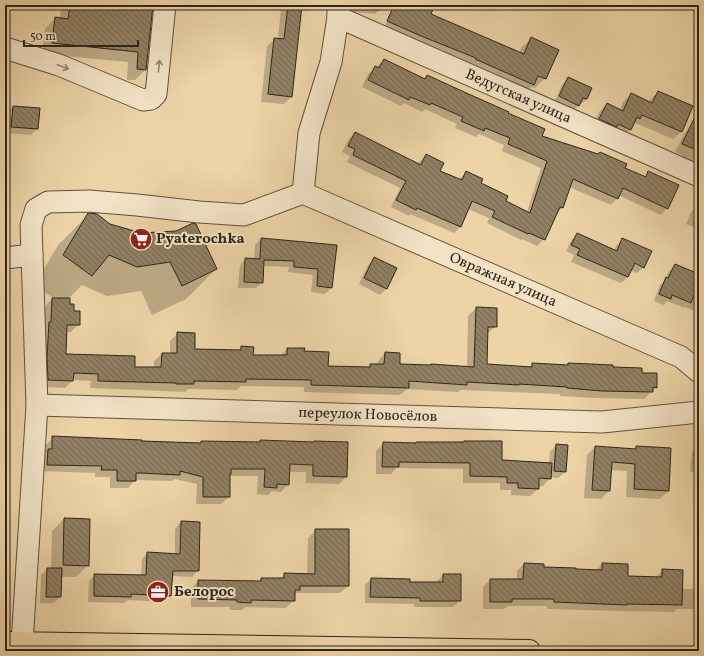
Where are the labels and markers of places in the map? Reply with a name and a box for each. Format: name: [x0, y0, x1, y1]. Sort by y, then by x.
supermarket icon: Pyaterochka: [128, 226, 154, 252]
place label: Pyaterochka: [156, 229, 245, 250]
office icon: Белорос: [145, 579, 171, 605]
place label: Белорос: [174, 582, 234, 603]

